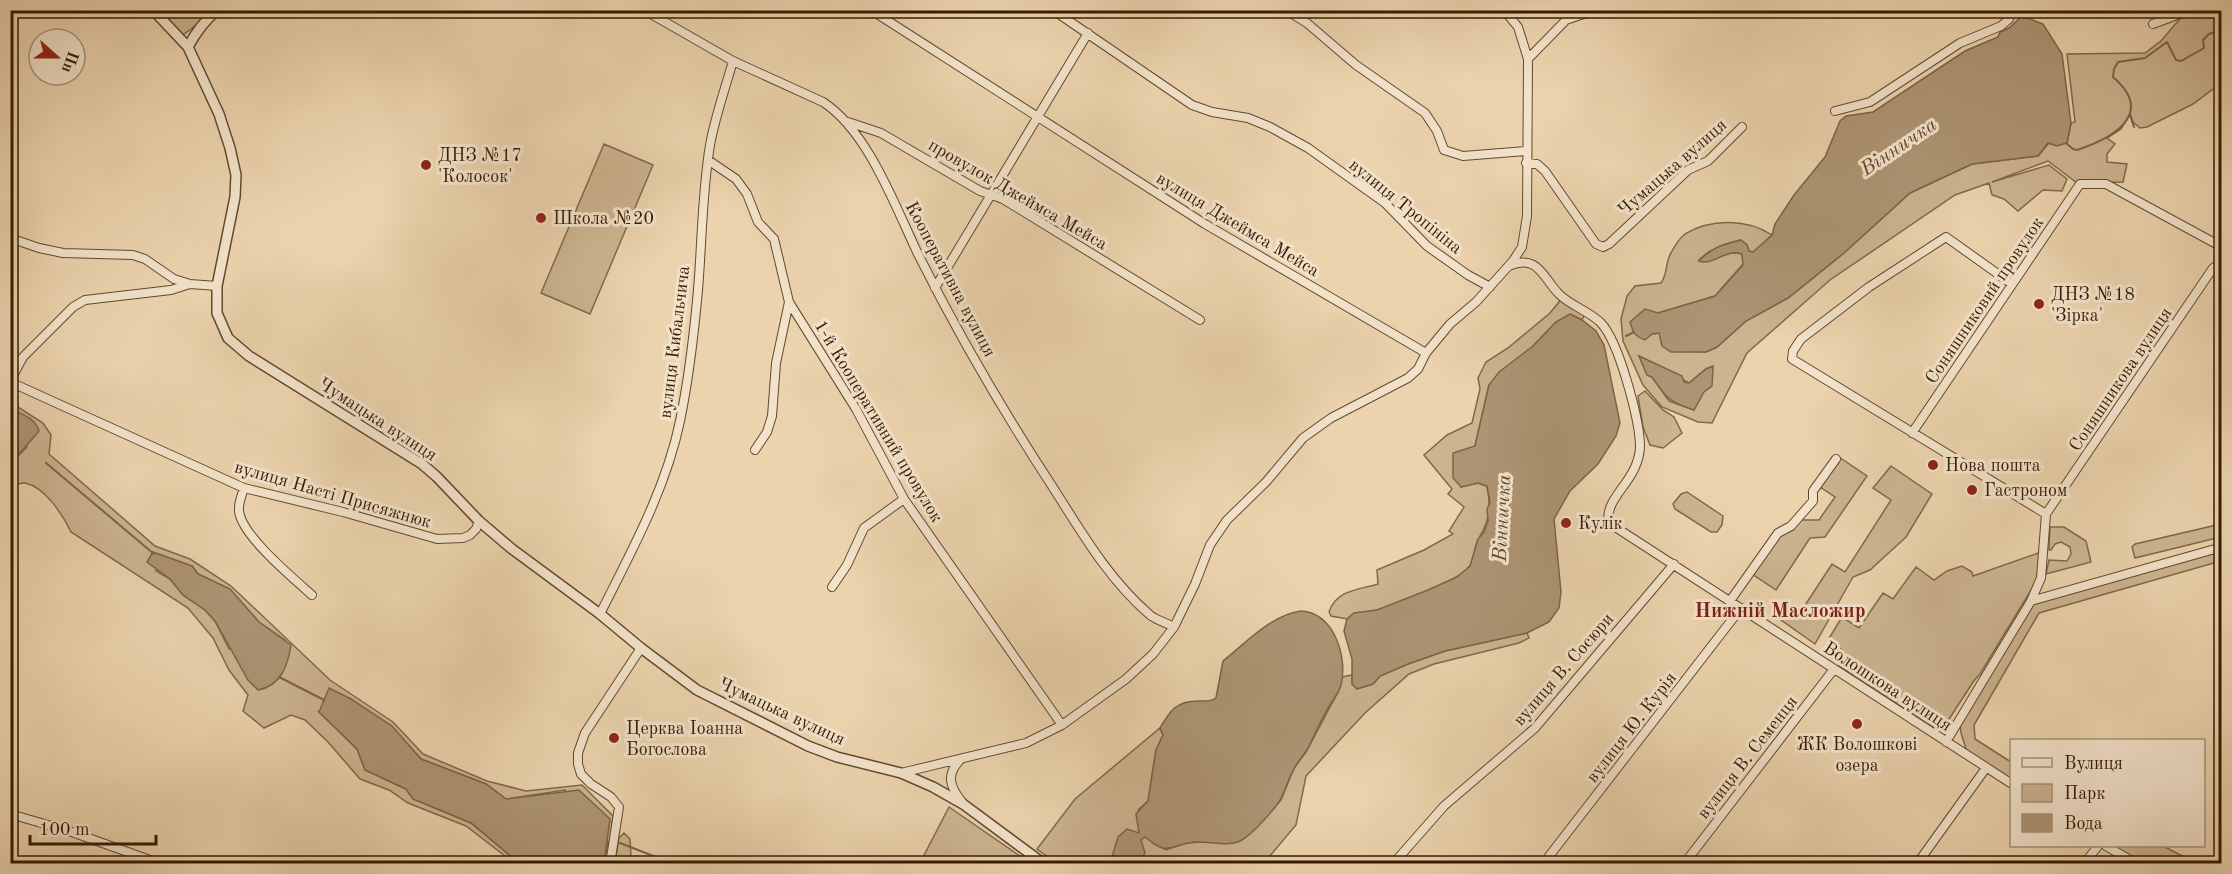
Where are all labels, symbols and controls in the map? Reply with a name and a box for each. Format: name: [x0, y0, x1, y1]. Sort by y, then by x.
north arrow: [27, 27, 87, 87]
text: Пн: [58, 48, 81, 75]
water label: Вінничка: [1857, 115, 1941, 181]
street label: Чумацька вулиця: [1615, 116, 1730, 220]
street label: провулок Джеймса Мейса: [925, 136, 1110, 254]
place label: ДНЗ №17 'Колосок': [438, 147, 522, 186]
street label: вулиця Тропініна: [1346, 156, 1465, 258]
marker: ДНЗ №17 'Колосок': [419, 158, 433, 172]
street label: вулиця Джеймса Мейса: [1153, 169, 1322, 281]
street label: Кооперативна вулиця: [902, 199, 999, 360]
place label: Школа №20: [553, 210, 654, 228]
marker: Школа №20: [534, 211, 548, 225]
street label: Соняшниковий провулок: [1922, 214, 2047, 387]
street label: вулиця Кибальчича: [657, 265, 693, 420]
place label: ДНЗ №18 'Зірка': [2051, 286, 2135, 325]
marker: ДНЗ №18 'Зірка': [2032, 297, 2046, 311]
street label: Соняшникова вулиця: [2066, 304, 2176, 455]
street label: 1-й Кооперативний провулок: [811, 317, 946, 526]
street label: Чумацька вулиця: [315, 375, 440, 465]
place label: Нова пошта: [1945, 457, 2041, 475]
street label: вулиця Насті Присяжнюк: [232, 458, 433, 532]
marker: Нова пошта: [1926, 458, 1940, 472]
water label: Вінничка: [1491, 474, 1515, 563]
place label: Гастроном: [1984, 482, 2067, 500]
marker: Гастроном: [1965, 483, 1979, 497]
place label: Кулік: [1578, 515, 1623, 533]
marker: Кулік: [1559, 516, 1573, 530]
district label: Нижній Масложир: [1694, 602, 1866, 622]
street label: вулиця В. Сосюри: [1510, 610, 1617, 729]
street label: Волошкова вулиця: [1820, 639, 1955, 735]
street label: вулиця Ю. Курія: [1583, 669, 1680, 786]
street label: Чумацька вулиця: [716, 675, 848, 749]
street label: вулиця В. Семенця: [1694, 693, 1801, 823]
marker: ЖК Волошкові озера: [1850, 717, 1864, 731]
place label: Церква Іоанна Богослова: [626, 720, 743, 759]
marker: Церква Іоанна Богослова: [607, 731, 621, 745]
place label: ЖК Волошкові озера: [1797, 736, 1918, 775]
legend: [2010, 739, 2205, 847]
text: Вулиця: [2064, 755, 2123, 773]
text: Парк: [2064, 785, 2105, 803]
scale bar: [30, 808, 156, 846]
text: Вода: [2064, 815, 2103, 833]
text: 100 m: [39, 821, 90, 839]

